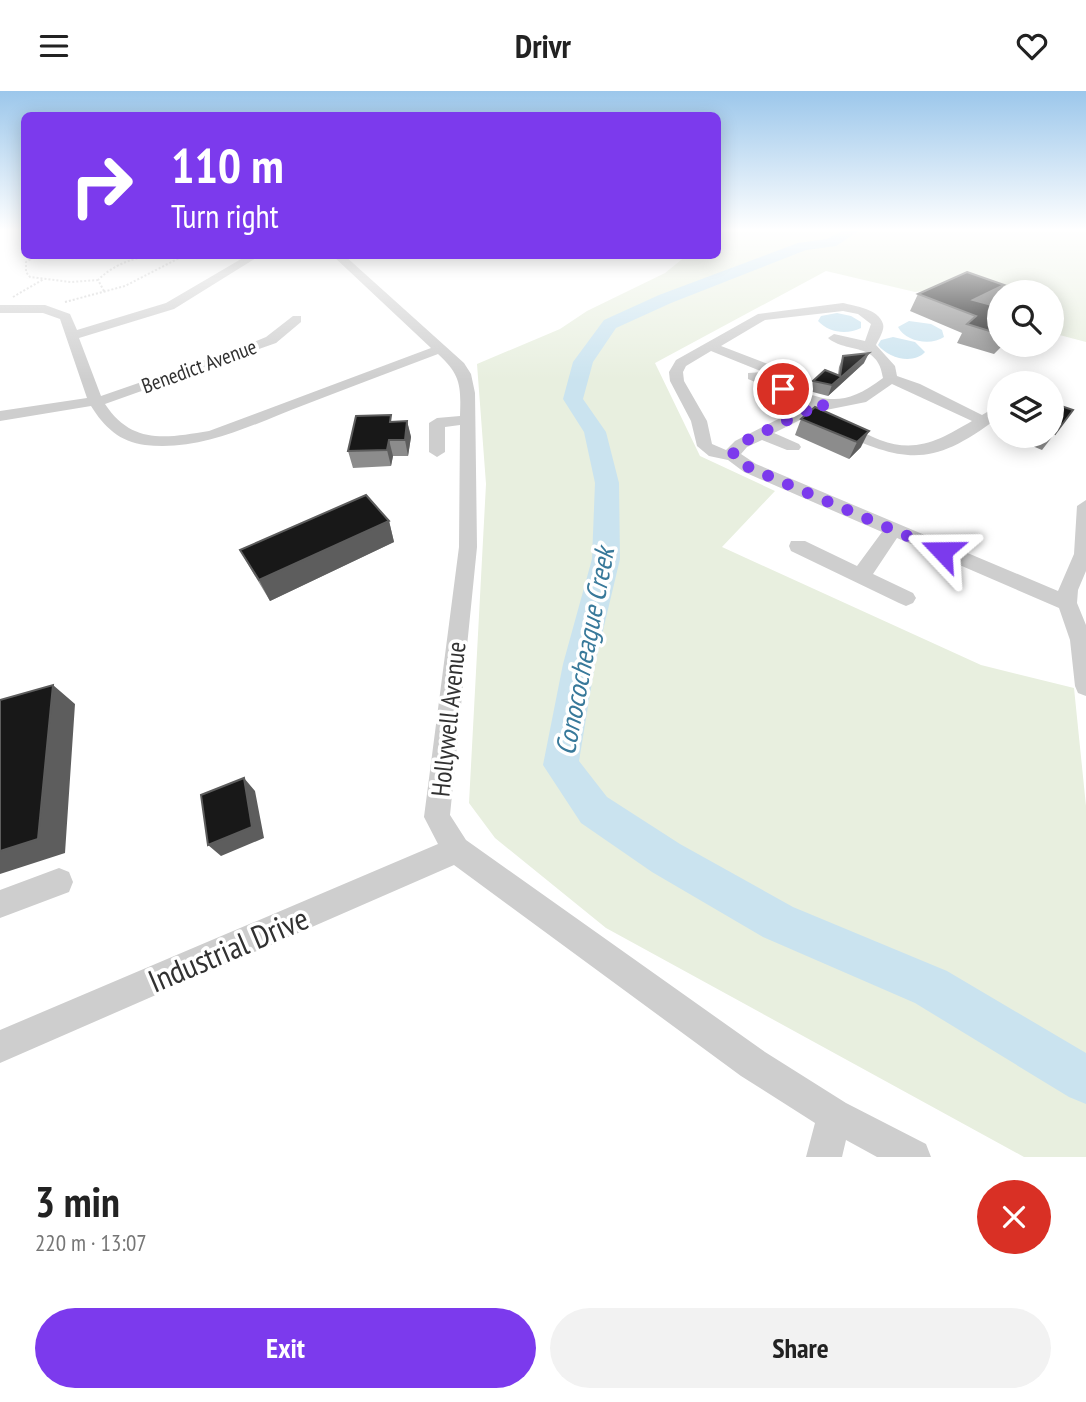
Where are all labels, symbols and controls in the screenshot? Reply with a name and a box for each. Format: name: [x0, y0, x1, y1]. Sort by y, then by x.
text: Drivr: [515, 25, 571, 67]
icon: menu: [35, 27, 73, 65]
icon: heart: [1013, 27, 1051, 65]
text: 110 m: [171, 133, 284, 197]
icon: right: [56, 140, 147, 231]
text: Turn right: [171, 195, 279, 237]
map controls: [987, 280, 1064, 448]
button: search: [987, 280, 1064, 357]
street label: Benedict Avenue: [138, 333, 260, 399]
pin: [753, 359, 813, 419]
icon: arrive: [764, 370, 802, 408]
button: layers: [987, 371, 1064, 448]
position arrow: [905, 514, 979, 588]
water label: Conococheague Creek: [546, 541, 623, 758]
street label: Hollywell Avenue: [423, 640, 473, 798]
street label: Industrial Drive: [142, 897, 314, 1001]
text: 3 min: [35, 1174, 120, 1229]
button: close: [977, 1180, 1051, 1254]
text: 220 m · 13:07: [35, 1228, 147, 1257]
button: Exit: [35, 1308, 536, 1388]
button: Share: [550, 1308, 1051, 1388]

